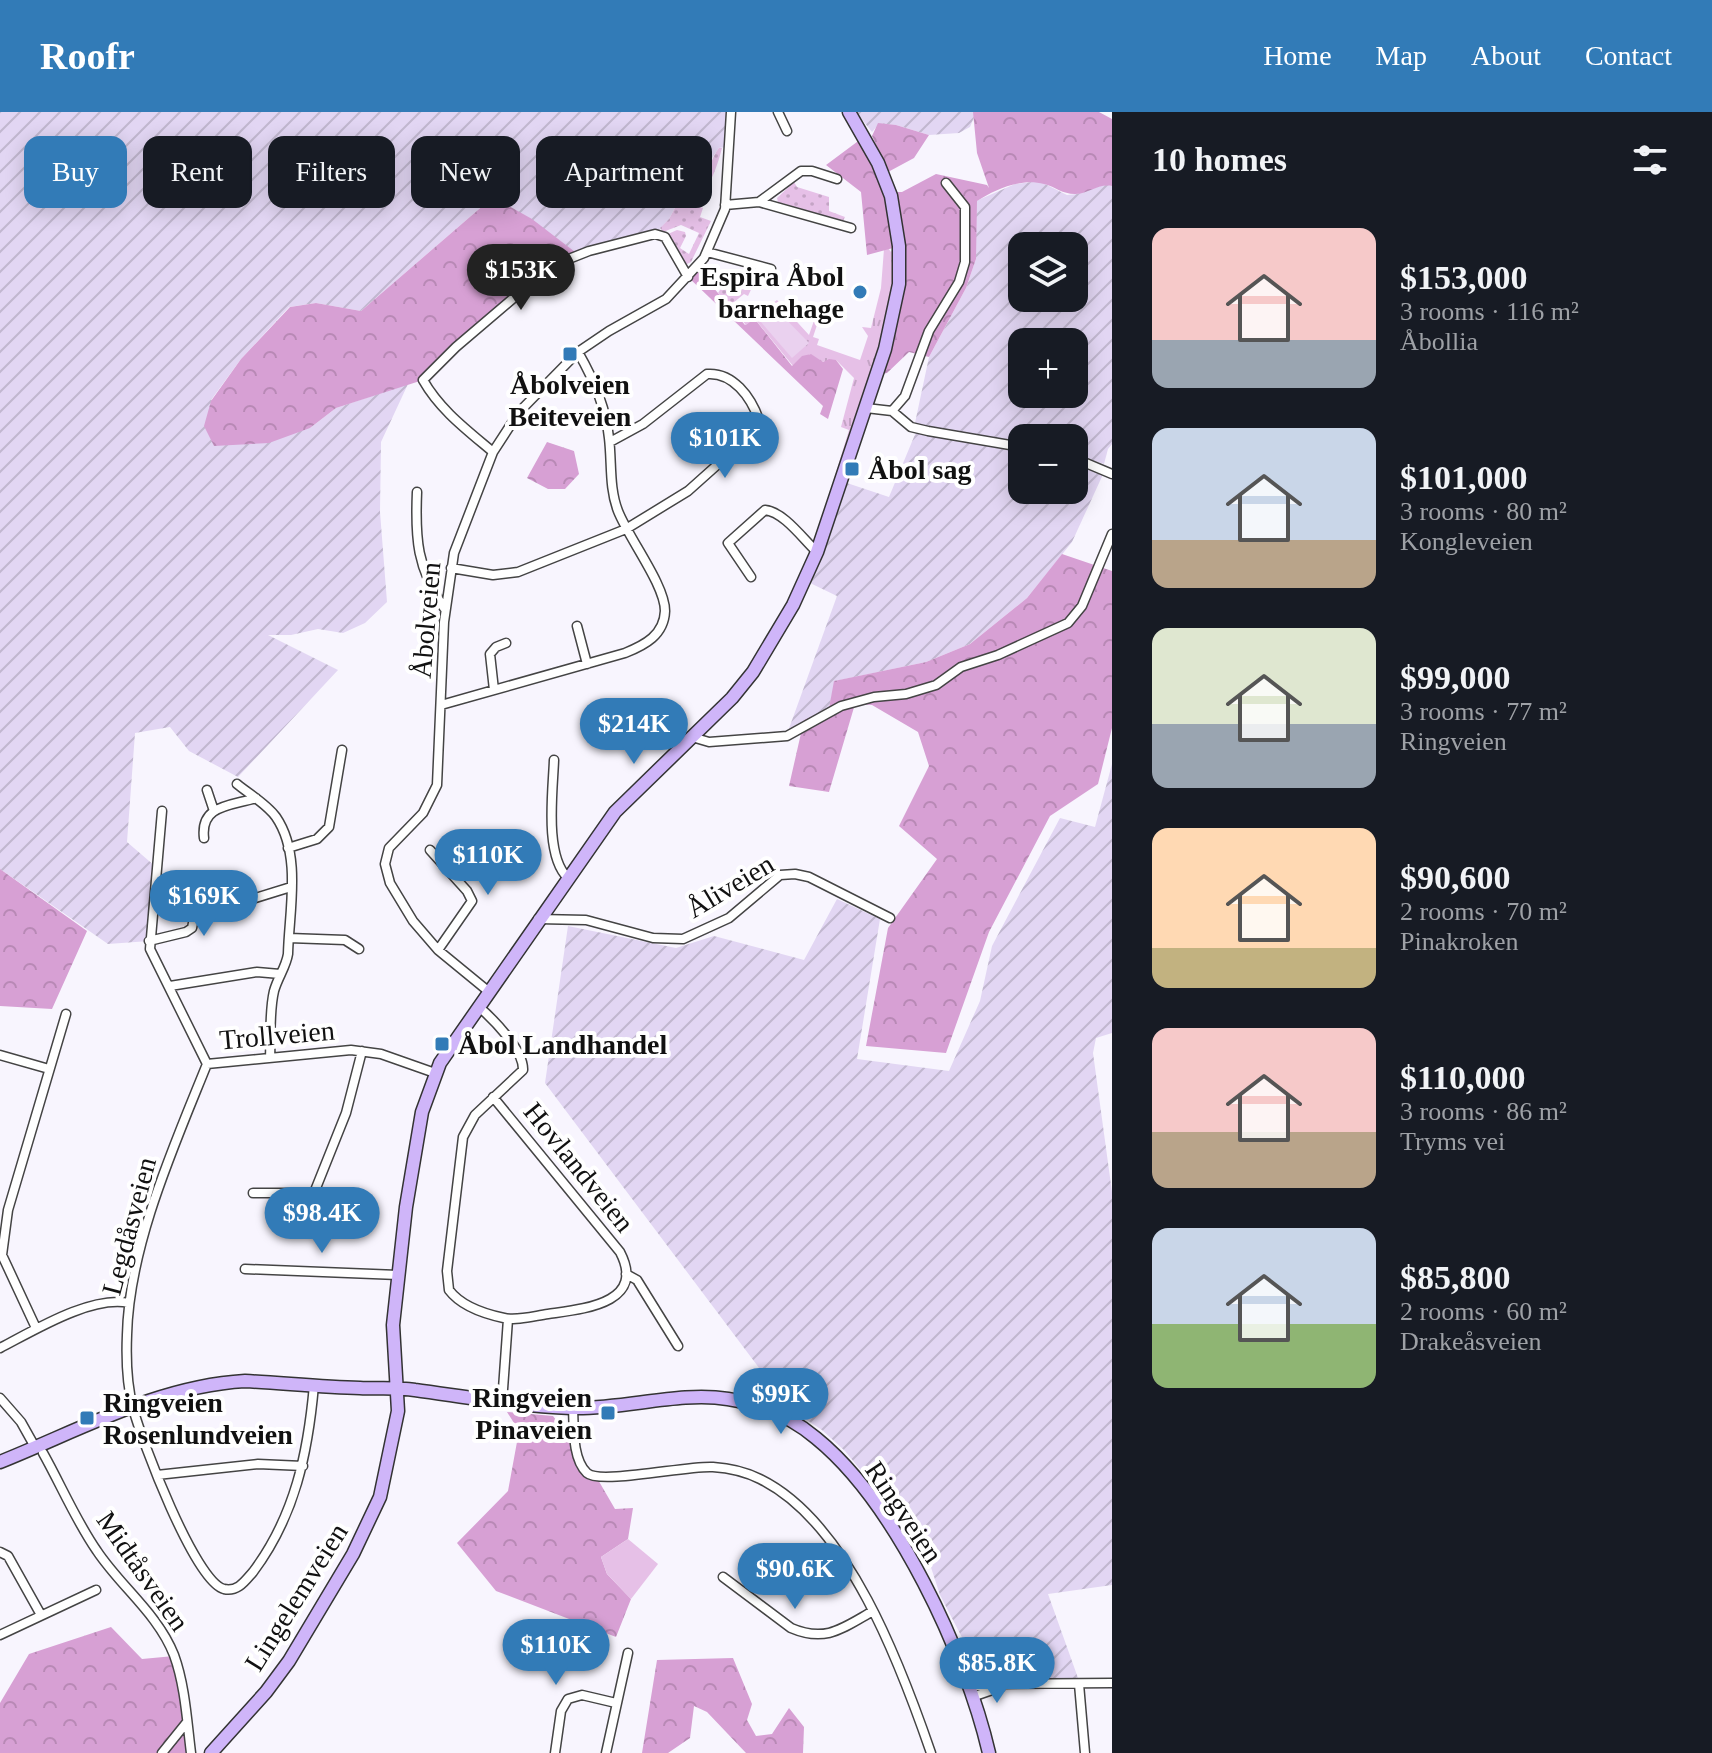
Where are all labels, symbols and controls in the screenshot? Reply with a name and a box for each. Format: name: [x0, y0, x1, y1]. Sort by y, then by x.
text: Roofr: [40, 35, 135, 77]
text: Home: [1263, 40, 1332, 71]
text: Map: [1376, 40, 1427, 71]
text: About: [1471, 40, 1541, 71]
text: Contact: [1585, 40, 1672, 71]
chip: Buy: [24, 136, 127, 208]
chip: Rent: [143, 136, 252, 208]
chip: Filters: [268, 136, 395, 208]
chip: New: [411, 136, 520, 208]
chip: Apartment: [536, 136, 712, 208]
icon: filters: [1628, 138, 1672, 182]
text: 10 homes: [1152, 141, 1287, 178]
map controls: [1008, 232, 1088, 504]
button: layers: [1008, 232, 1088, 312]
pin: $153K: [465, 244, 577, 312]
text: $153K: [485, 255, 557, 284]
text: $153,000: [1400, 259, 1528, 296]
icon: home: [1216, 260, 1312, 356]
place label: Espira Åbol barnehage: [700, 261, 844, 324]
marker: Espira Åbol barnehage: [851, 283, 869, 301]
text: 3 rooms · 116 m²: [1400, 297, 1579, 326]
text: Åbollia: [1400, 327, 1478, 356]
button: +: [1008, 328, 1088, 408]
marker: Åbolveien Beiteveien: [561, 345, 579, 363]
place label: Åbolveien Beiteveien: [509, 369, 632, 432]
pin: $101K: [669, 412, 781, 480]
text: $101K: [689, 423, 761, 452]
button: −: [1008, 424, 1088, 504]
place label: Åbol sag: [868, 454, 971, 485]
text: $101,000: [1400, 459, 1528, 496]
marker: Åbol sag: [843, 460, 861, 478]
icon: home: [1216, 460, 1312, 556]
text: 3 rooms · 80 m²: [1400, 497, 1567, 526]
text: Kongleveien: [1400, 527, 1533, 556]
street label: Åbolveien: [405, 561, 447, 679]
text: $99,000: [1400, 659, 1511, 696]
icon: home: [1216, 660, 1312, 756]
text: 3 rooms · 77 m²: [1400, 697, 1567, 726]
pin: $214K: [578, 698, 690, 766]
text: $214K: [598, 709, 670, 738]
text: Ringveien: [1400, 727, 1507, 756]
pin: $110K: [432, 829, 544, 897]
text: $110K: [453, 840, 523, 869]
street label: Åliveien: [681, 848, 779, 924]
text: $90,600: [1400, 859, 1511, 896]
icon: home: [1216, 860, 1312, 956]
pin: $169K: [148, 870, 260, 938]
text: $169K: [168, 881, 240, 910]
text: 2 rooms · 70 m²: [1400, 897, 1567, 926]
text: Pinakroken: [1400, 927, 1518, 956]
street label: Trollveien: [218, 1015, 336, 1055]
place label: Åbol Landhandel: [458, 1029, 668, 1060]
marker: Åbol Landhandel: [433, 1035, 451, 1053]
text: $110,000: [1400, 1059, 1526, 1096]
icon: home: [1216, 1060, 1312, 1156]
street label: Hovlandveien: [518, 1096, 640, 1238]
text: 3 rooms · 86 m²: [1400, 1097, 1567, 1126]
text: Tryms vei: [1400, 1127, 1505, 1156]
street label: Legdåsveien: [96, 1154, 162, 1298]
pin: $98.4K: [257, 1187, 387, 1255]
text: $98.4K: [283, 1198, 361, 1227]
text: $85,800: [1400, 1259, 1511, 1296]
icon: home: [1216, 1260, 1312, 1356]
text: 2 rooms · 60 m²: [1400, 1297, 1567, 1326]
text: Drakeåsveien: [1400, 1327, 1541, 1356]
pin: $99K: [734, 1368, 828, 1436]
text: $99K: [751, 1379, 811, 1408]
place label: Ringveien Pinaveien: [472, 1382, 592, 1445]
place label: Ringveien Rosenlundveien: [103, 1387, 293, 1450]
marker: Ringveien Pinaveien: [599, 1404, 617, 1422]
marker: Ringveien Rosenlundveien: [78, 1409, 96, 1427]
street label: Ringveien: [859, 1456, 949, 1568]
street label: Midtåsveien: [91, 1505, 195, 1637]
street label: Lingelemveien: [238, 1518, 354, 1676]
pin: $90.6K: [730, 1543, 860, 1611]
text: $90.6K: [756, 1554, 834, 1583]
pin: $110K: [500, 1619, 612, 1687]
text: $110K: [521, 1630, 591, 1659]
pin: $85.8K: [932, 1637, 1062, 1705]
text: $85.8K: [958, 1648, 1036, 1677]

